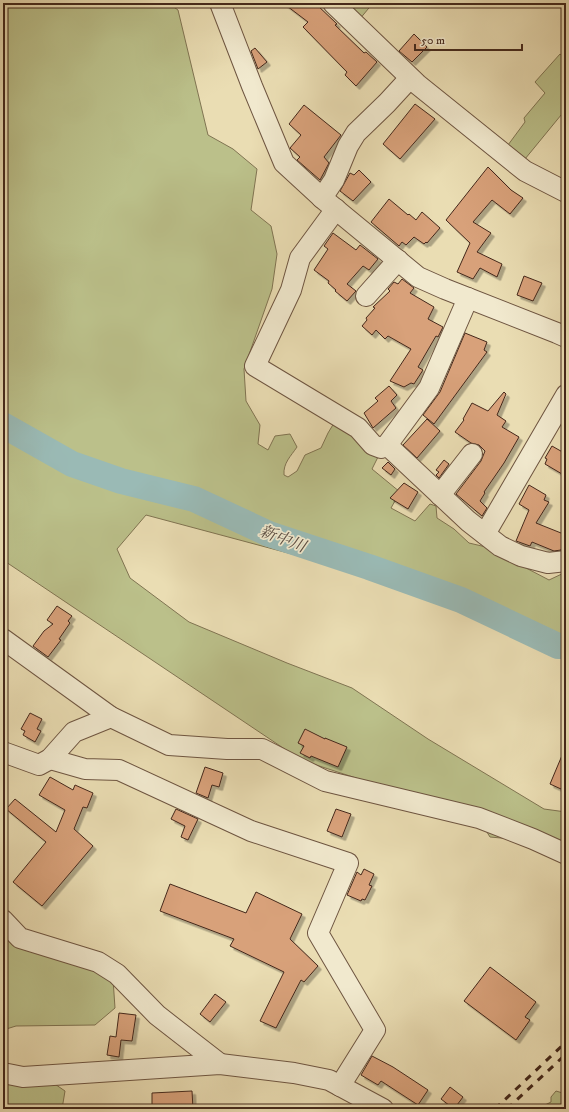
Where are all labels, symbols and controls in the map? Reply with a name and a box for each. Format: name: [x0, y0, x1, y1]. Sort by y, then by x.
scale bar: [415, 26, 522, 52]
text: 50 m: [421, 33, 445, 48]
water label: 新中川: [257, 521, 310, 558]

